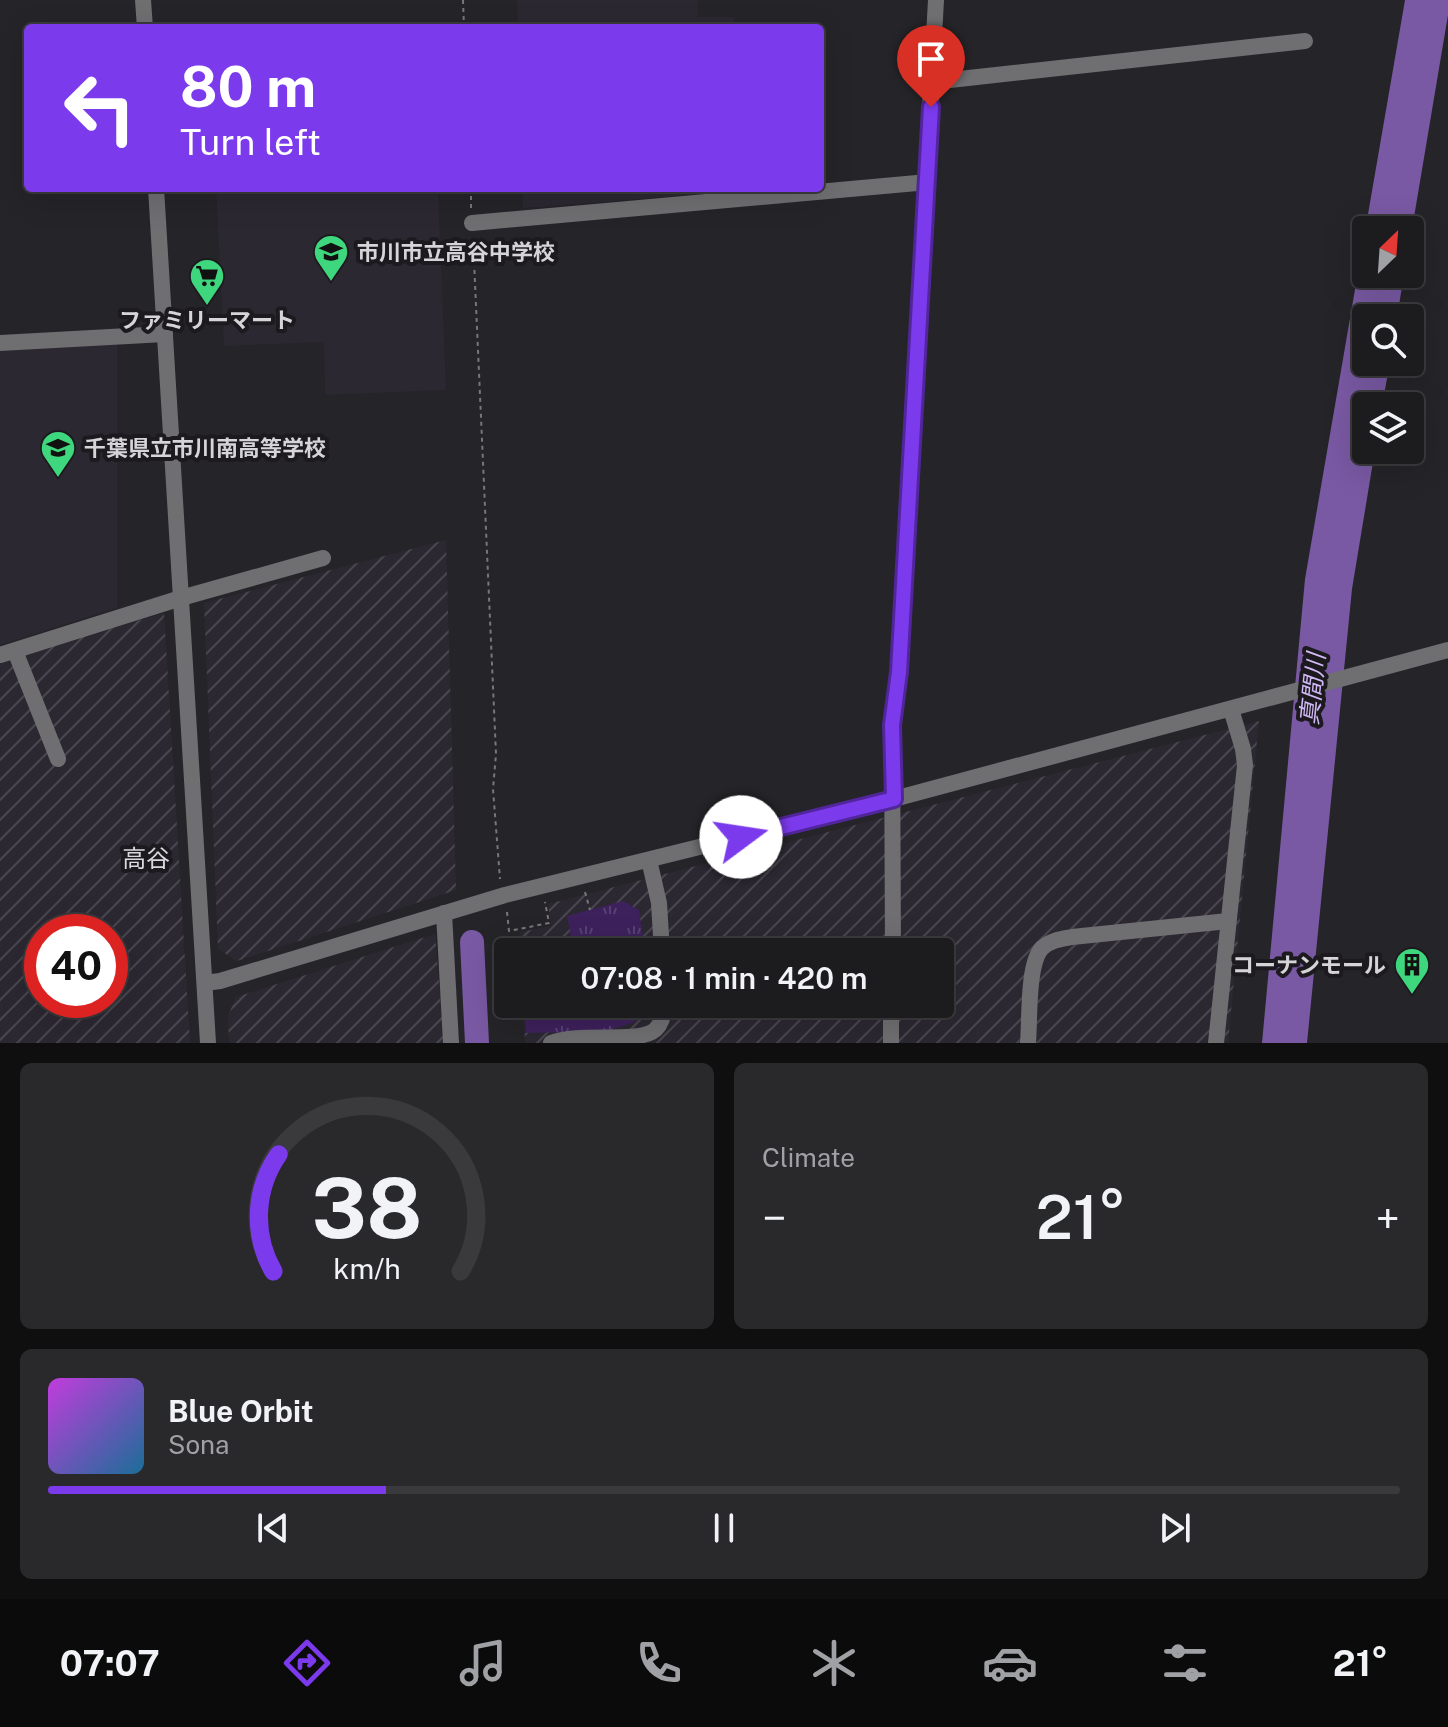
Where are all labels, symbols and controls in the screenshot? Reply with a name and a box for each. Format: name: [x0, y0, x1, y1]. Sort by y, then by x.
pin: [897, 25, 965, 107]
icon: arrive: [909, 37, 953, 81]
text: 80 m: [180, 54, 316, 120]
icon: left: [48, 56, 152, 160]
text: Turn left: [180, 121, 321, 163]
north arrow: [1352, 216, 1424, 288]
map controls: [1352, 216, 1424, 464]
school or university icon: 市川市立高谷中学校: [312, 233, 350, 283]
place label: 市川市立高谷中学校: [357, 239, 555, 265]
supermarket icon: ファミリーマート: [188, 257, 226, 307]
button: search: [1352, 304, 1424, 376]
place label: ファミリーマート: [119, 307, 295, 333]
button: layers: [1352, 392, 1424, 464]
school or university icon: 千葉県立市川南高等学校: [39, 429, 77, 479]
place label: 千葉県立市川南高等学校: [84, 435, 326, 461]
water label: 真間川: [1294, 649, 1330, 726]
position arrow: [699, 795, 783, 879]
district label: 高谷: [122, 844, 170, 872]
speed limit sign: 40: [24, 914, 128, 1018]
building icon: コーナンモール: [1393, 946, 1431, 996]
place label: コーナンモール: [1232, 952, 1386, 978]
text: 07:08 · 1 min · 420 m: [581, 960, 867, 996]
text: Climate: [762, 1142, 855, 1173]
text: 38: [312, 1159, 422, 1257]
text: 21°: [1036, 1182, 1126, 1253]
text: −: [762, 1192, 786, 1244]
text: +: [1376, 1192, 1400, 1244]
text: km/h: [333, 1252, 401, 1285]
text: Blue Orbit: [168, 1393, 314, 1429]
text: Sona: [168, 1429, 229, 1460]
icon: previous: [251, 1506, 295, 1550]
icon: pause: [702, 1506, 746, 1550]
icon: next: [1153, 1506, 1197, 1550]
icon: directions: [279, 1635, 335, 1691]
icon: music: [455, 1635, 511, 1691]
icon: phone: [631, 1635, 687, 1691]
icon: climate: [806, 1635, 862, 1691]
icon: car: [982, 1635, 1038, 1691]
icon: filters: [1157, 1635, 1213, 1691]
text: 07:07: [60, 1642, 160, 1684]
text: 21°: [1333, 1642, 1388, 1684]

